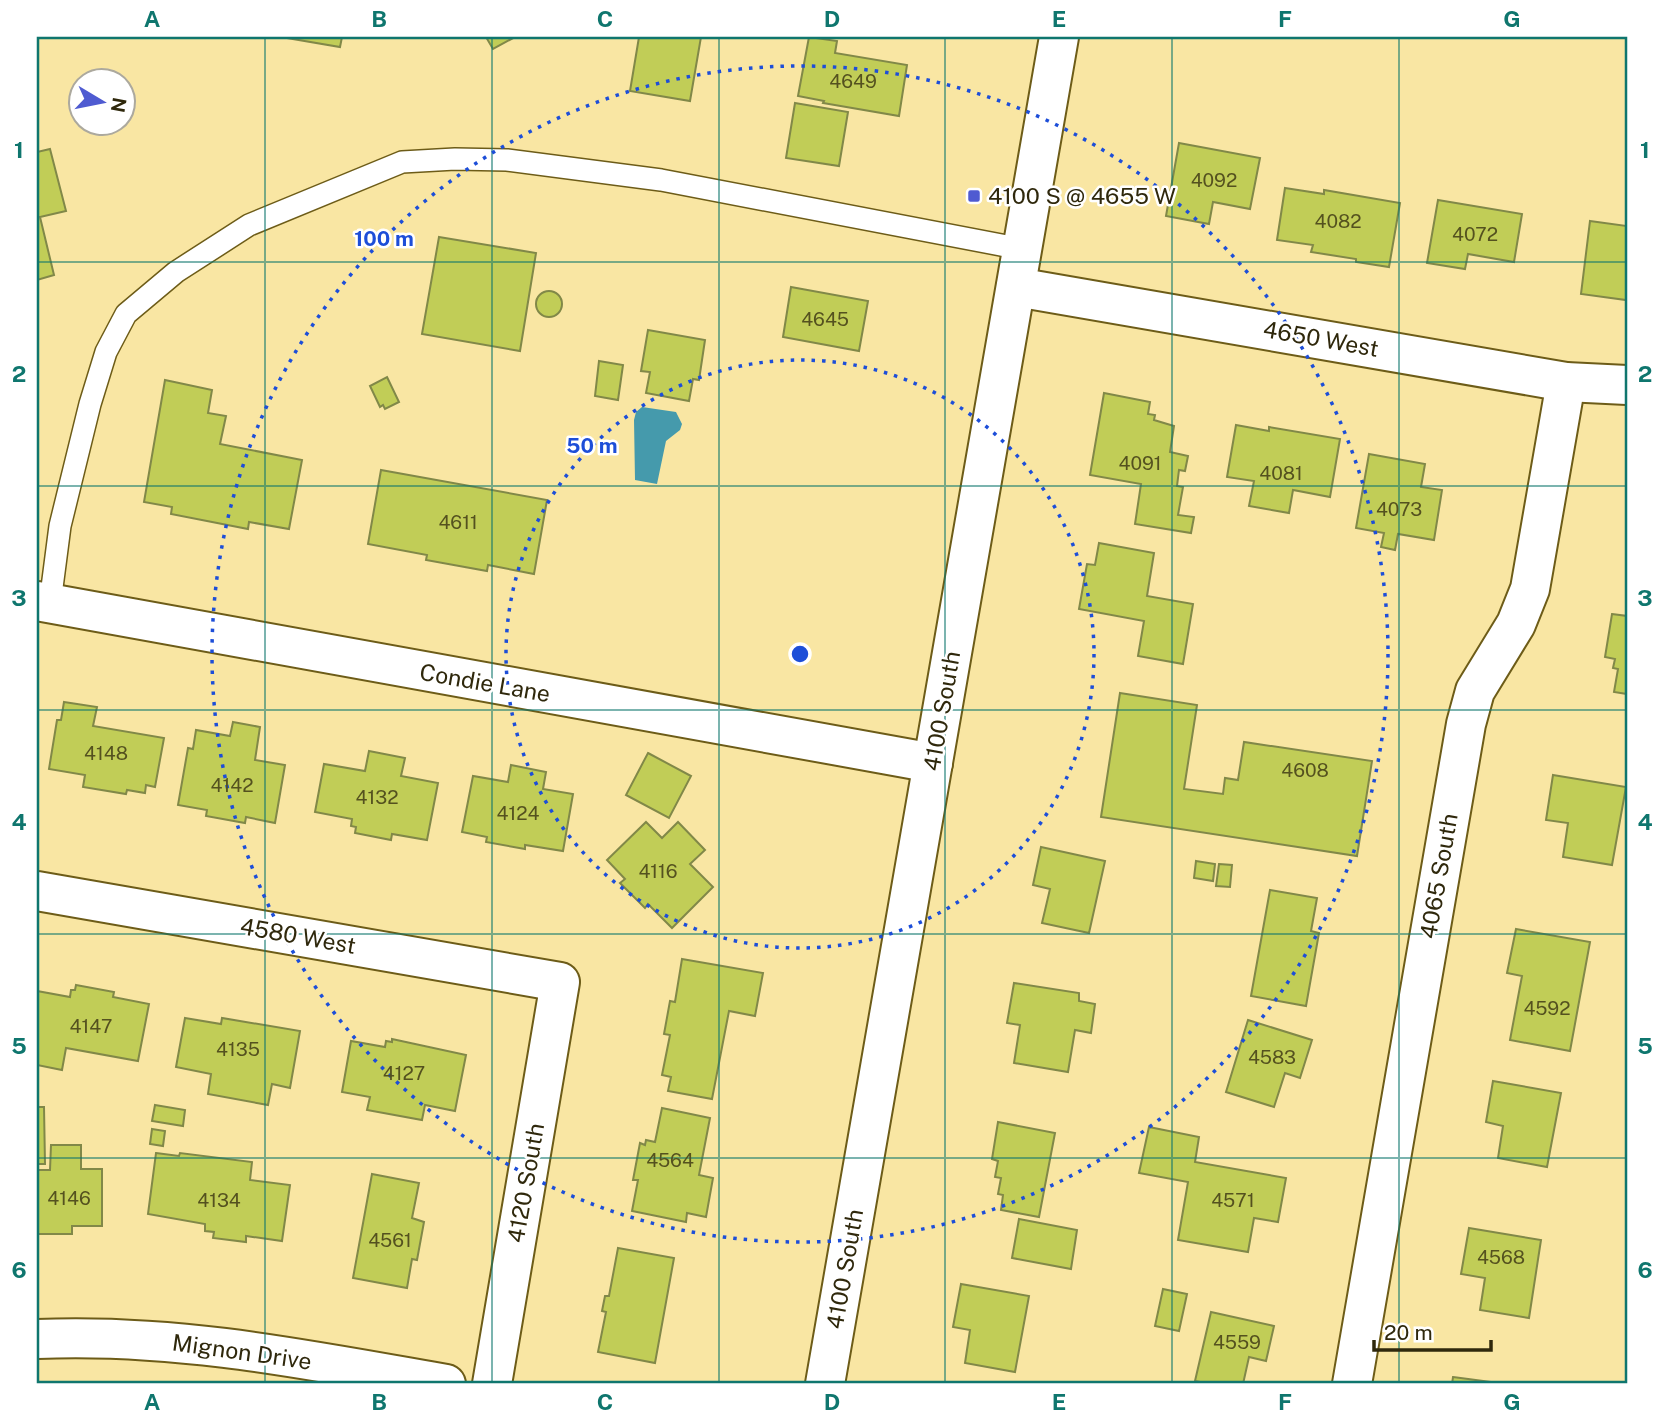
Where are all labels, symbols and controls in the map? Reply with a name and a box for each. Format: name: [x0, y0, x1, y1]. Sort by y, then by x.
text: A: [144, 5, 161, 32]
text: B: [371, 5, 387, 32]
text: C: [597, 5, 613, 32]
text: D: [824, 5, 840, 32]
text: E: [1052, 5, 1066, 32]
text: F: [1278, 5, 1292, 32]
text: G: [1503, 5, 1521, 32]
north arrow: [66, 66, 136, 136]
house number: 4649: [829, 70, 877, 92]
text: N: [107, 96, 131, 114]
text: 1: [14, 136, 24, 163]
text: 1: [1640, 136, 1650, 163]
house number: 4092: [1191, 169, 1237, 191]
place label: 4100 S @ 4655 W: [988, 182, 1176, 209]
marker: 4100 S @ 4655 W: [966, 188, 982, 204]
house number: 4082: [1314, 210, 1362, 232]
house number: 4072: [1452, 223, 1498, 245]
text: 100 m: [354, 226, 414, 251]
house number: 4645: [801, 308, 849, 330]
street label: 4650 West: [1261, 315, 1381, 362]
text: 2: [12, 360, 26, 387]
text: 2: [1638, 360, 1652, 387]
text: 50 m: [566, 433, 618, 458]
house number: 4091: [1118, 452, 1162, 474]
house number: 4081: [1259, 462, 1303, 484]
house number: 4073: [1376, 498, 1422, 520]
house number: 4611: [438, 511, 478, 533]
text: 3: [11, 584, 27, 611]
text: 3: [1637, 584, 1653, 611]
centre of rings: [788, 642, 812, 666]
street label: 4100 South: [918, 649, 965, 773]
street label: Condie Lane: [418, 658, 552, 707]
house number: 4148: [84, 742, 128, 764]
house number: 4608: [1281, 759, 1329, 781]
house number: 4142: [211, 774, 253, 796]
house number: 4132: [356, 786, 398, 808]
house number: 4124: [497, 802, 540, 824]
text: 4: [11, 808, 27, 835]
text: 4: [1637, 808, 1653, 835]
street label: 4065 South: [1414, 811, 1463, 941]
house number: 4116: [638, 860, 678, 882]
street label: 4580 West: [238, 912, 358, 959]
house number: 4592: [1523, 997, 1571, 1019]
house number: 4147: [69, 1015, 113, 1037]
text: 5: [11, 1032, 27, 1059]
text: 5: [1637, 1032, 1653, 1059]
house number: 4135: [216, 1038, 260, 1060]
house number: 4583: [1248, 1046, 1296, 1068]
house number: 4127: [383, 1062, 425, 1084]
street label: 4120 South: [502, 1121, 549, 1245]
house number: 4564: [646, 1149, 694, 1171]
house number: 4146: [47, 1187, 91, 1209]
house number: 4134: [197, 1189, 241, 1211]
house number: 4571: [1211, 1189, 1255, 1211]
street label: 4100 South: [821, 1207, 868, 1331]
house number: 4561: [368, 1229, 412, 1251]
house number: 4568: [1477, 1246, 1525, 1268]
text: 6: [11, 1256, 27, 1283]
text: 6: [1637, 1256, 1653, 1283]
scale bar: [1374, 1309, 1491, 1353]
text: 20 m: [1384, 1320, 1433, 1345]
street label: Mignon Drive: [171, 1328, 314, 1375]
house number: 4559: [1213, 1331, 1261, 1353]
text: A: [144, 1388, 161, 1415]
text: B: [371, 1388, 387, 1415]
text: C: [597, 1388, 613, 1415]
text: D: [824, 1388, 840, 1415]
text: E: [1052, 1388, 1066, 1415]
text: F: [1278, 1388, 1292, 1415]
text: G: [1503, 1388, 1521, 1415]

